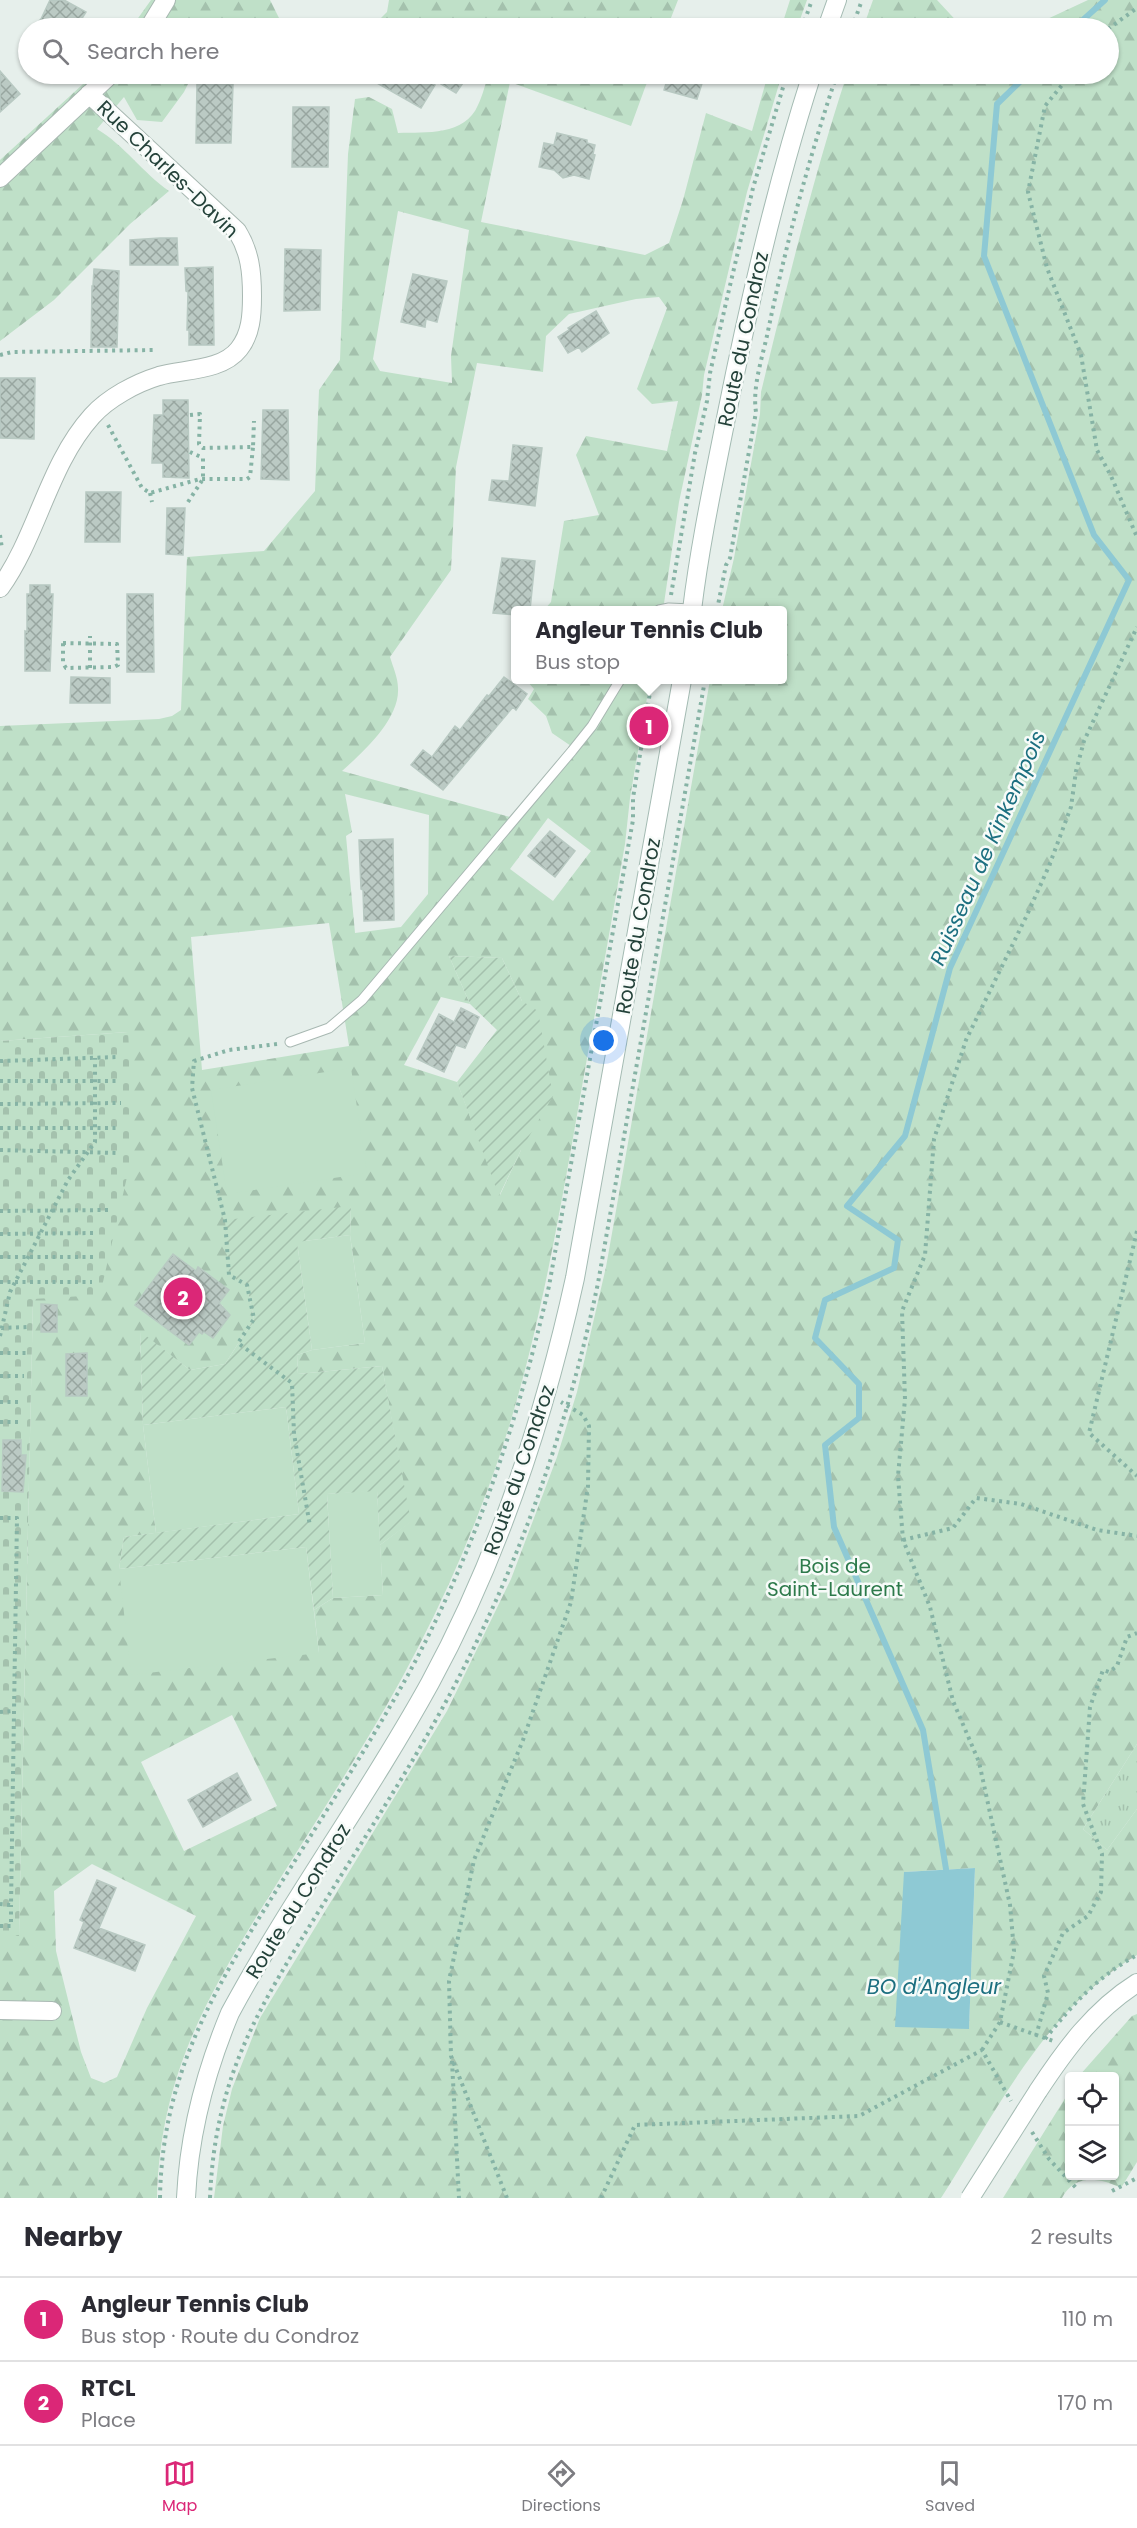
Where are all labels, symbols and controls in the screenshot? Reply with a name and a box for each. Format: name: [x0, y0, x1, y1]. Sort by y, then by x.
search box: [18, 18, 1119, 84]
icon: search: [39, 35, 72, 68]
text: Search here: [87, 36, 220, 67]
street label: Rue Charles-Davin: [91, 94, 245, 244]
street label: Route du Condroz: [711, 249, 775, 429]
popup: [511, 606, 787, 684]
text: Angleur Tennis Club: [535, 615, 763, 646]
text: Bus stop: [535, 648, 620, 676]
pin: 1: [630, 704, 668, 748]
water label: Ruisseau de Kinkempois: [923, 726, 1052, 970]
street label: Route du Condroz: [609, 836, 667, 1016]
your location: [589, 1026, 618, 1055]
pin: 2: [164, 1274, 202, 1320]
street label: Route du Condroz: [477, 1381, 561, 1559]
park label: Bois de Saint-Laurent: [767, 1552, 903, 1603]
street label: Route du Condroz: [239, 1818, 357, 1984]
water label: BO d'Angleur: [867, 1972, 1002, 2001]
map controls: [1065, 2072, 1119, 2180]
button: locate: [1065, 2072, 1119, 2126]
button: layers: [1065, 2126, 1119, 2180]
text: Nearby: [24, 2219, 122, 2255]
text: 2 results: [1030, 2223, 1113, 2251]
text: Angleur Tennis Club: [81, 2289, 309, 2320]
text: 1: [40, 2305, 47, 2333]
text: 110 m: [1062, 2305, 1113, 2333]
text: Bus stop · Route du Condroz: [81, 2322, 359, 2350]
text: RTCL: [81, 2373, 136, 2404]
text: 2: [38, 2389, 49, 2417]
text: 170 m: [1057, 2389, 1113, 2417]
text: Place: [81, 2406, 136, 2434]
tab: Map: [162, 2457, 197, 2518]
tab: Directions: [522, 2457, 601, 2518]
tab: Saved: [925, 2457, 975, 2518]

